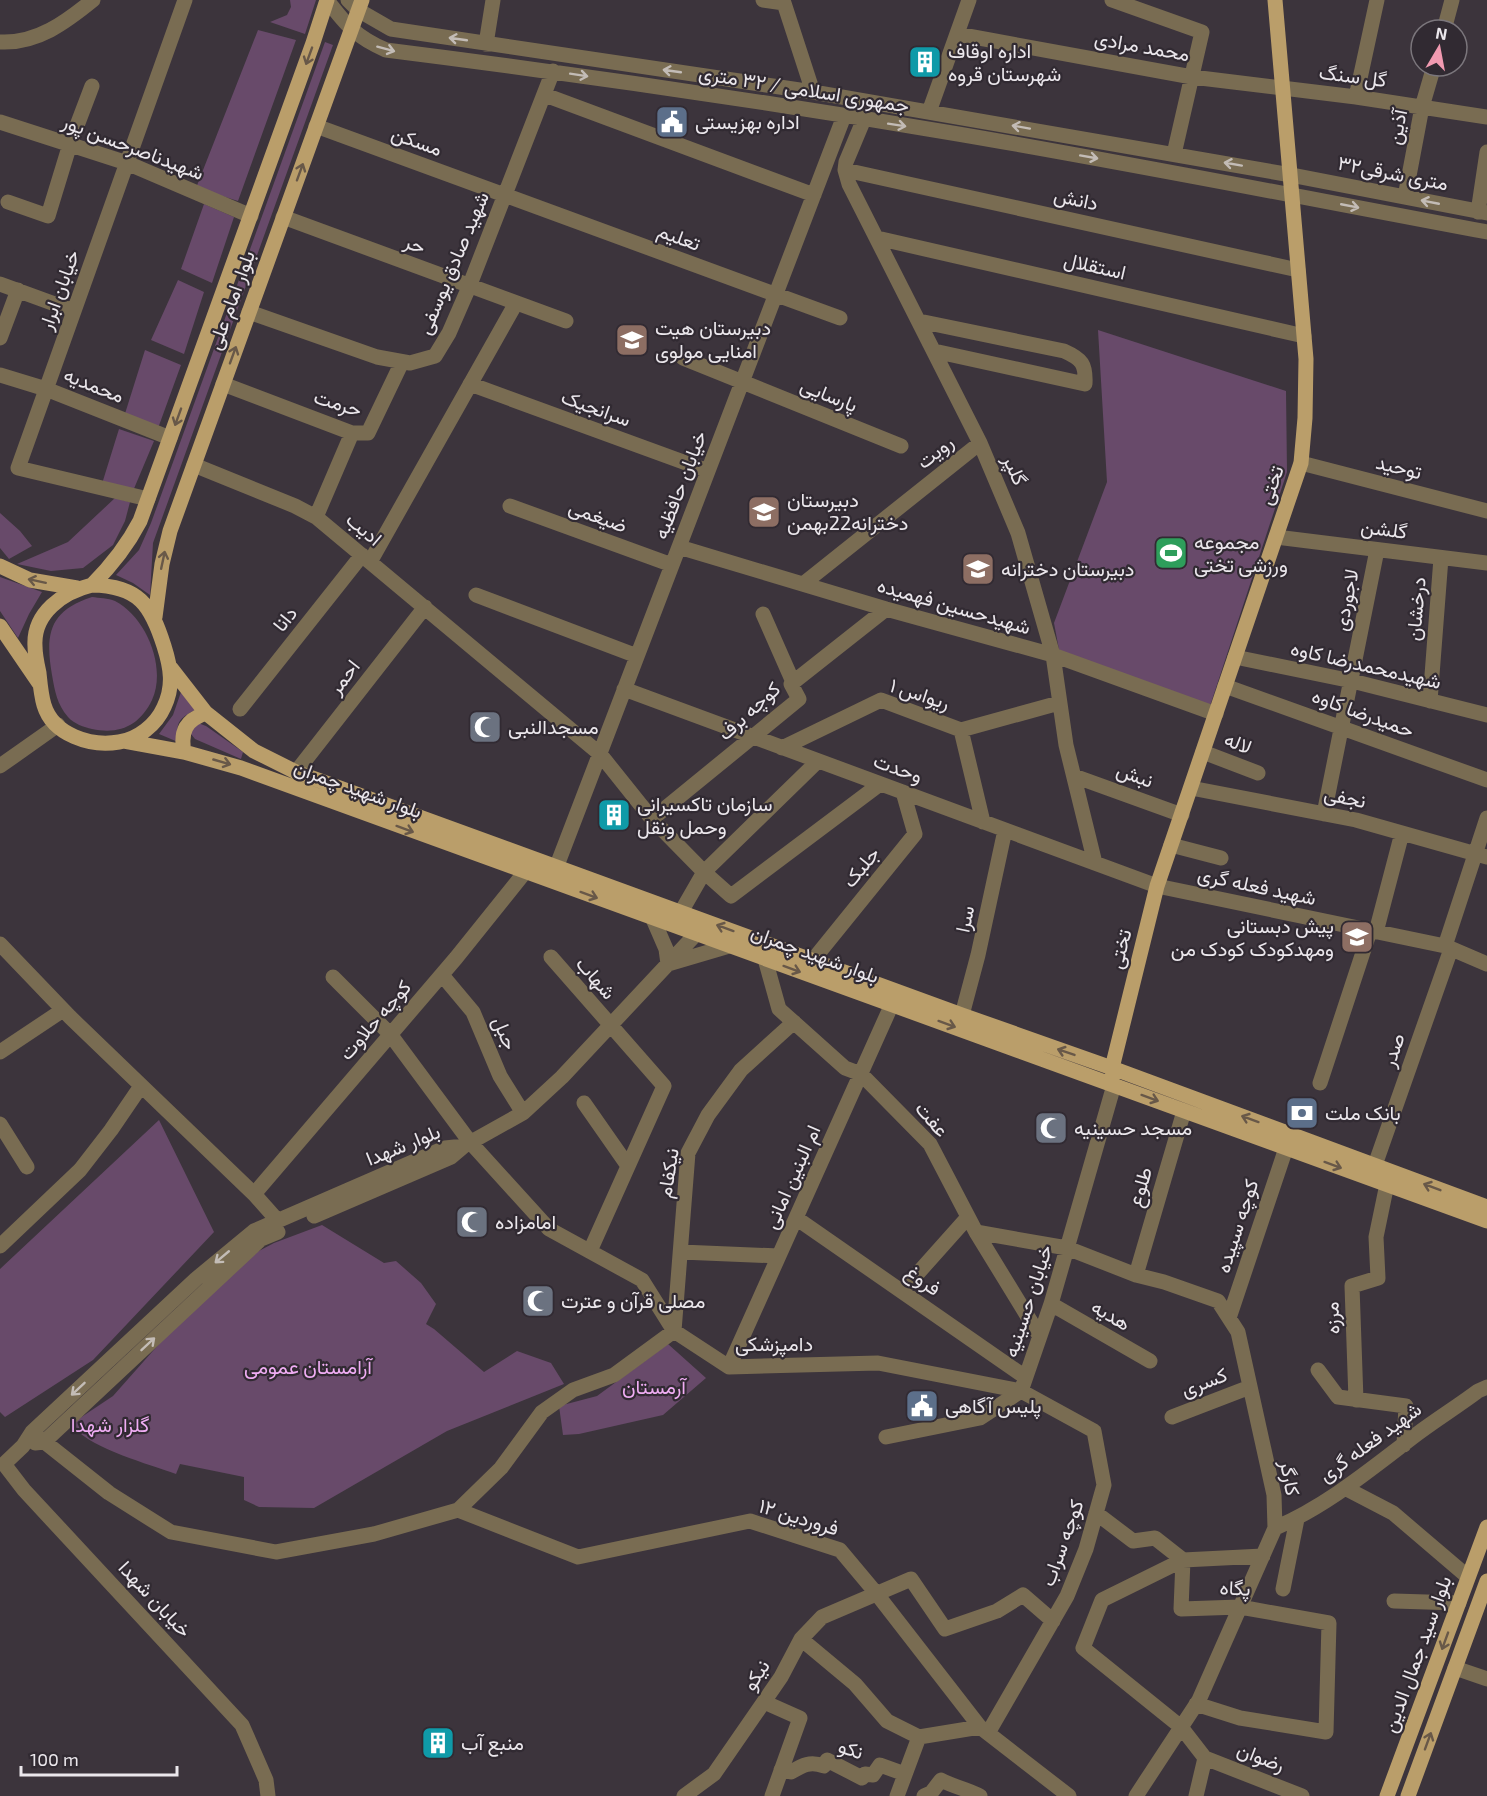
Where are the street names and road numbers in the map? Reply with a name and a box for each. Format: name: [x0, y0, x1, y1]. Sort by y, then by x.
street label: محمد مرادی: [1092, 25, 1192, 67]
street label: گل سنگ: [1318, 59, 1388, 92]
street label: جمهوری اسلامی / ۳۲ متری: [697, 60, 911, 118]
street label: آذین: [1381, 106, 1412, 147]
street label: شهیدناصرحسن پور: [57, 108, 208, 187]
street label: مسکن: [388, 120, 446, 161]
street label: متری شرقی۳۲: [1336, 150, 1450, 196]
street label: دانش: [1052, 182, 1101, 215]
street label: شهید صادق یوسفی: [411, 188, 495, 338]
street label: تعلیم: [654, 217, 704, 257]
street label: حر: [400, 228, 430, 260]
street label: خیابان ابرار: [32, 246, 85, 335]
street label: استقلال: [1062, 246, 1129, 285]
street label: بلوار امام علی: [201, 247, 261, 353]
street label: محمدیه: [60, 361, 128, 408]
street label: پارسایی: [796, 372, 862, 419]
street label: حرمت: [311, 383, 365, 423]
street label: سرانجیک: [558, 383, 634, 433]
street label: خیابان حافظیه: [647, 427, 712, 542]
street label: رویت: [911, 429, 959, 475]
street label: توحید: [1373, 449, 1425, 485]
street label: گلپر: [996, 450, 1033, 490]
street label: تختی: [1252, 462, 1289, 508]
street label: ضیغمی: [566, 493, 631, 538]
street label: ادیب: [341, 506, 387, 551]
street label: گلشن: [1359, 513, 1409, 544]
street label: لاجوردی: [1327, 567, 1365, 633]
street label: شهیدحسین فهمیده: [874, 572, 1034, 640]
street label: درخشان: [1400, 576, 1432, 642]
street label: دانا: [267, 601, 301, 636]
street label: شهیدمحمدرضا کاوه: [1288, 635, 1444, 695]
street label: احمر: [322, 654, 366, 700]
street label: ریواس ۱: [887, 672, 953, 716]
street label: کوچه برف: [712, 676, 787, 747]
street label: حمیدرضا کاوه: [1308, 683, 1418, 743]
street label: لاله: [1221, 726, 1255, 758]
street label: وحدت: [870, 747, 926, 789]
street label: بلوار شهید چمران: [290, 754, 426, 825]
street label: نبش: [1113, 756, 1157, 793]
street label: نجفی: [1322, 780, 1368, 813]
street label: جلبک: [837, 841, 885, 892]
street label: شهید فعله گری: [1195, 861, 1319, 911]
street label: سرا: [950, 903, 980, 935]
street label: بلوار شهید چمران: [747, 919, 883, 990]
street label: تختی: [1103, 926, 1136, 971]
street label: شهاب: [570, 951, 622, 1005]
street label: کوچه حلاوت: [333, 974, 418, 1066]
street label: جبل: [487, 1012, 524, 1053]
street label: صدر: [1375, 1030, 1411, 1071]
street label: عفت: [911, 1096, 955, 1141]
street label: بلوار شهدا: [362, 1118, 444, 1172]
street label: ام البنین امانی: [758, 1121, 826, 1233]
street label: نیکفام: [651, 1146, 685, 1200]
street label: طلوع: [1122, 1164, 1159, 1210]
street label: کوچه سپیده: [1210, 1176, 1265, 1276]
street label: خیابان حسینیه: [998, 1241, 1057, 1360]
street label: فروغ: [899, 1258, 946, 1302]
street label: هدیه: [1087, 1293, 1135, 1336]
street label: مرزه: [1318, 1301, 1346, 1335]
street label: دامپزشکی: [735, 1331, 813, 1358]
street label: کسری: [1177, 1361, 1231, 1403]
street label: شهید فعله گری: [1314, 1396, 1426, 1488]
street label: کارگر: [1274, 1457, 1306, 1498]
street label: ۱۲ فروردین: [756, 1493, 842, 1541]
street label: کوچه سراب: [1034, 1496, 1091, 1590]
street label: خیابان شهدا: [113, 1555, 197, 1643]
street label: بلوار سید جمال الدین: [1377, 1572, 1457, 1736]
street label: پگاه: [1219, 1574, 1251, 1603]
street label: نیکو: [736, 1654, 776, 1696]
street label: نکو: [835, 1733, 867, 1765]
street label: رضوان: [1233, 1736, 1289, 1778]

